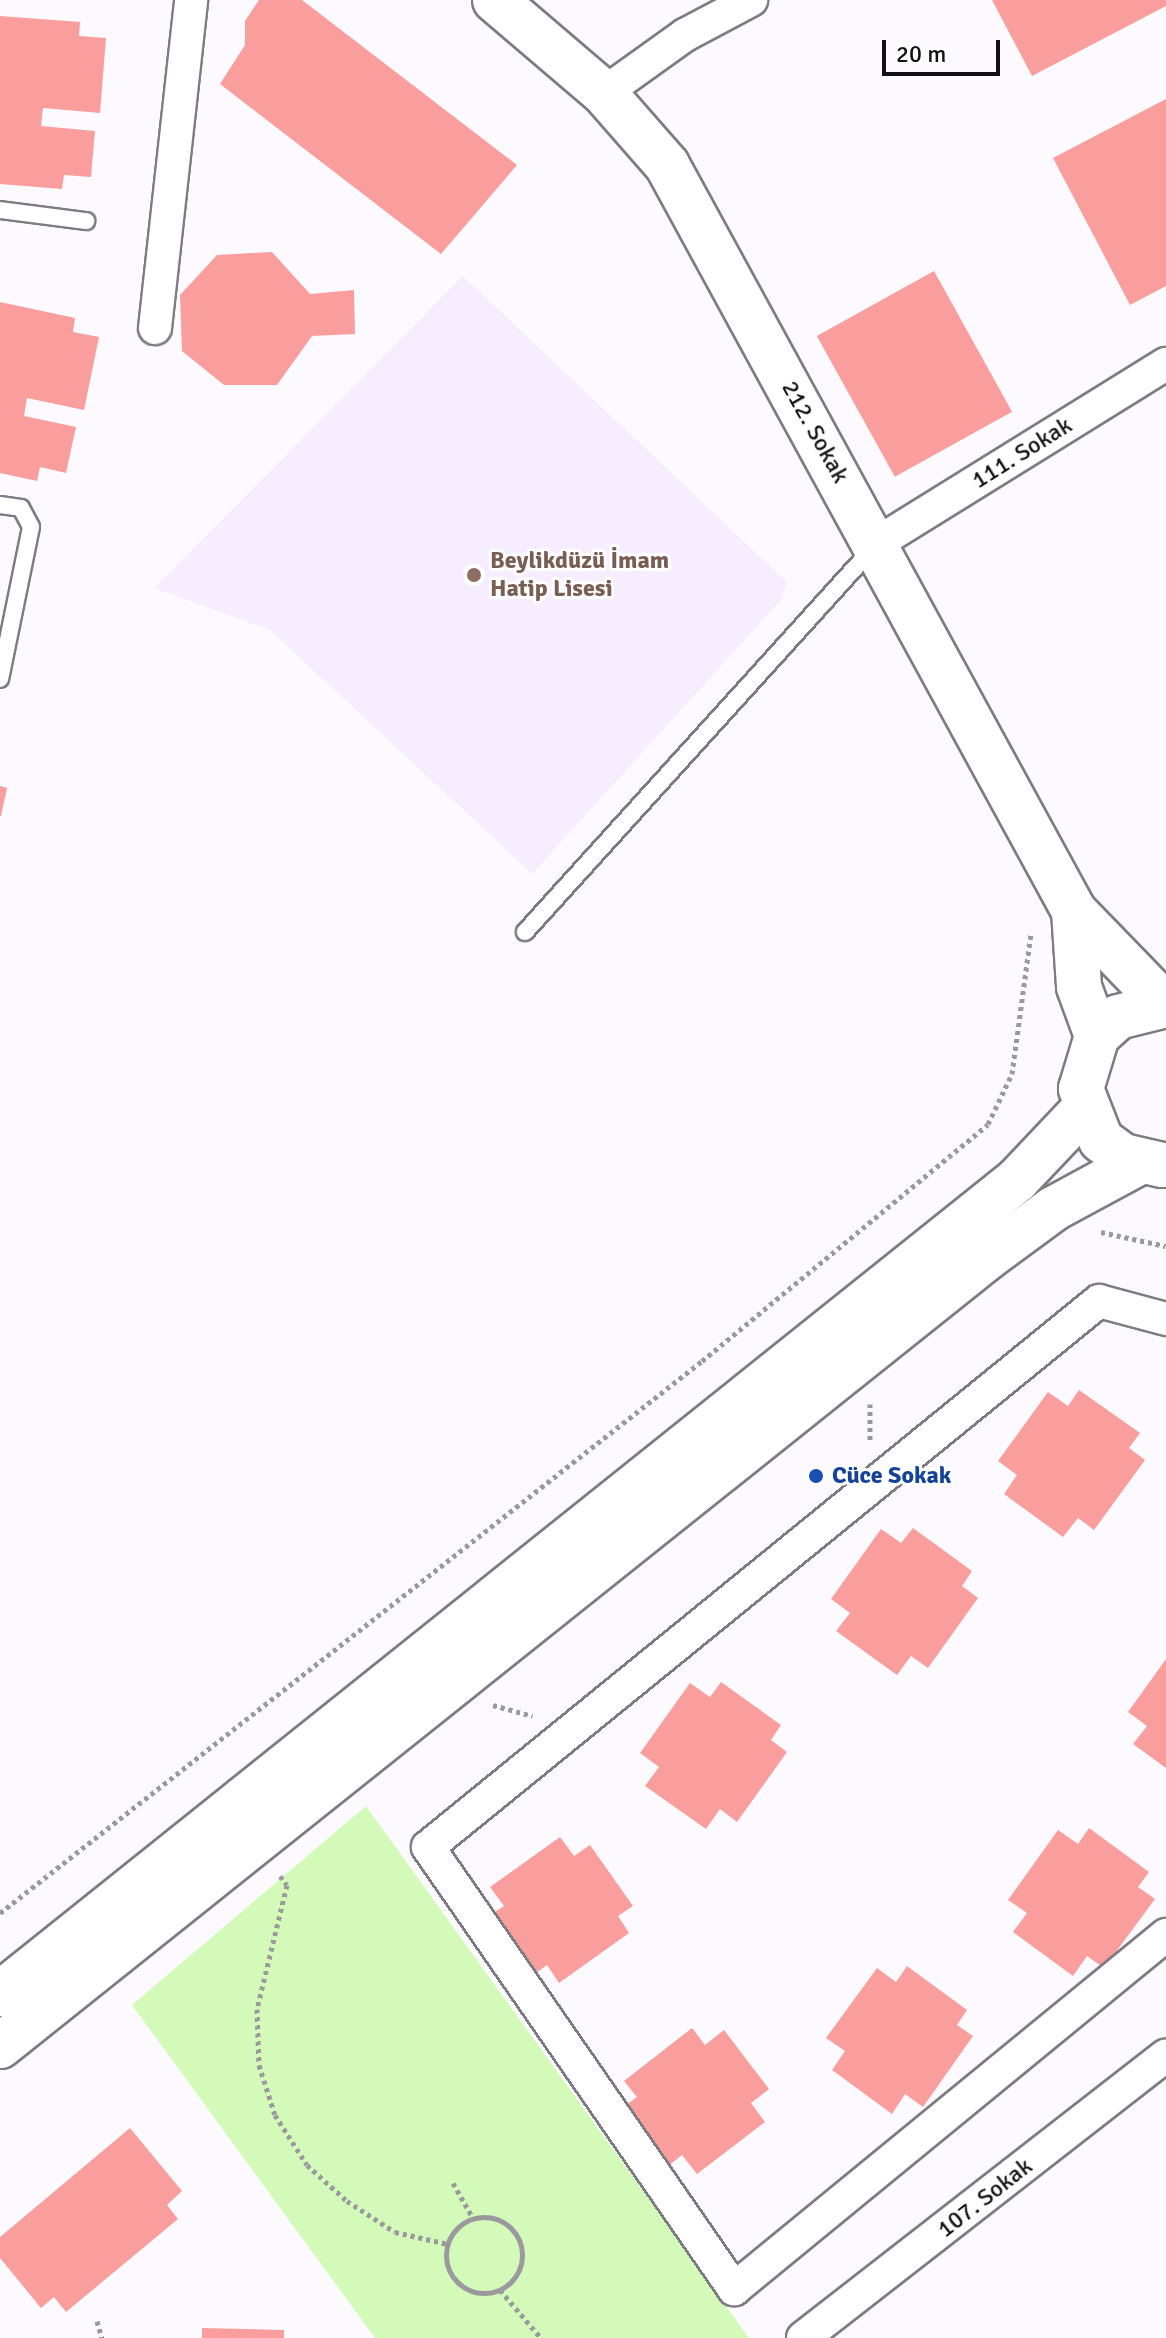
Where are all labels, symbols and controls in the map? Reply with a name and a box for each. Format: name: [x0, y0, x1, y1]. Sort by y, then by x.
scale bar: [886, 24, 1004, 74]
text: 20 m: [896, 39, 946, 69]
street label: 212. Sokak: [775, 376, 855, 488]
street label: 111. Sokak: [967, 411, 1077, 495]
place label: Beylikdüzü İmam Hatip Lisesi: [490, 547, 669, 603]
marker: Beylikdüzü İmam Hatip Lisesi: [465, 566, 483, 584]
place label: Cüce Sokak: [832, 1462, 951, 1490]
marker: Cüce Sokak: [807, 1467, 825, 1485]
street label: 107. Sokak: [932, 2152, 1038, 2244]

